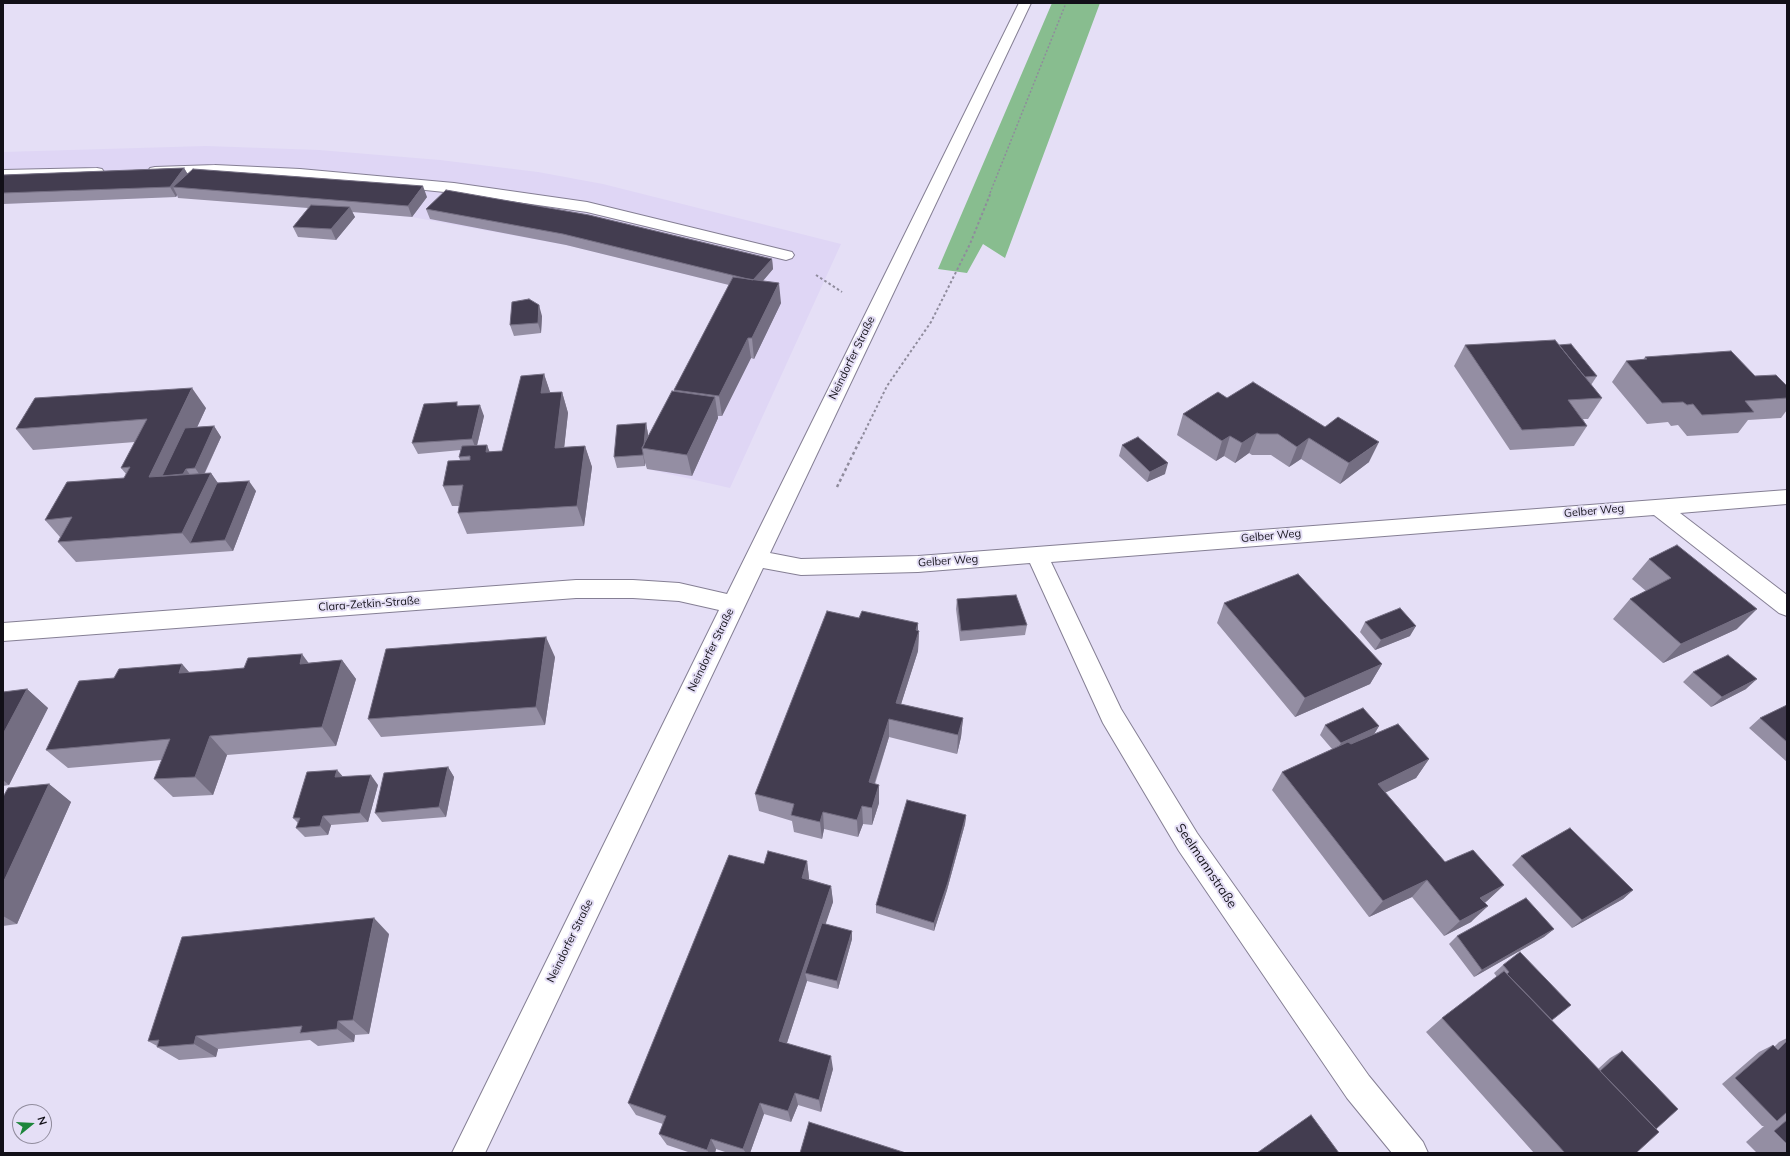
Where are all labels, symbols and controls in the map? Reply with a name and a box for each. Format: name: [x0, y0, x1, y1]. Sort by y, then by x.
street label: Neindorfer Straße: [826, 314, 878, 402]
street label: Gelber Weg: [1563, 502, 1625, 520]
street label: Gelber Weg: [1240, 527, 1302, 545]
street label: Gelber Weg: [917, 552, 979, 570]
street label: Clara-Zetkin-Straße: [318, 594, 420, 614]
street label: Neindorfer Straße: [685, 606, 737, 694]
street label: Seelmannstraße: [1172, 821, 1240, 911]
street label: Neindorfer Straße: [544, 897, 596, 985]
north arrow: [12, 1104, 52, 1144]
text: N: [35, 1114, 50, 1127]

